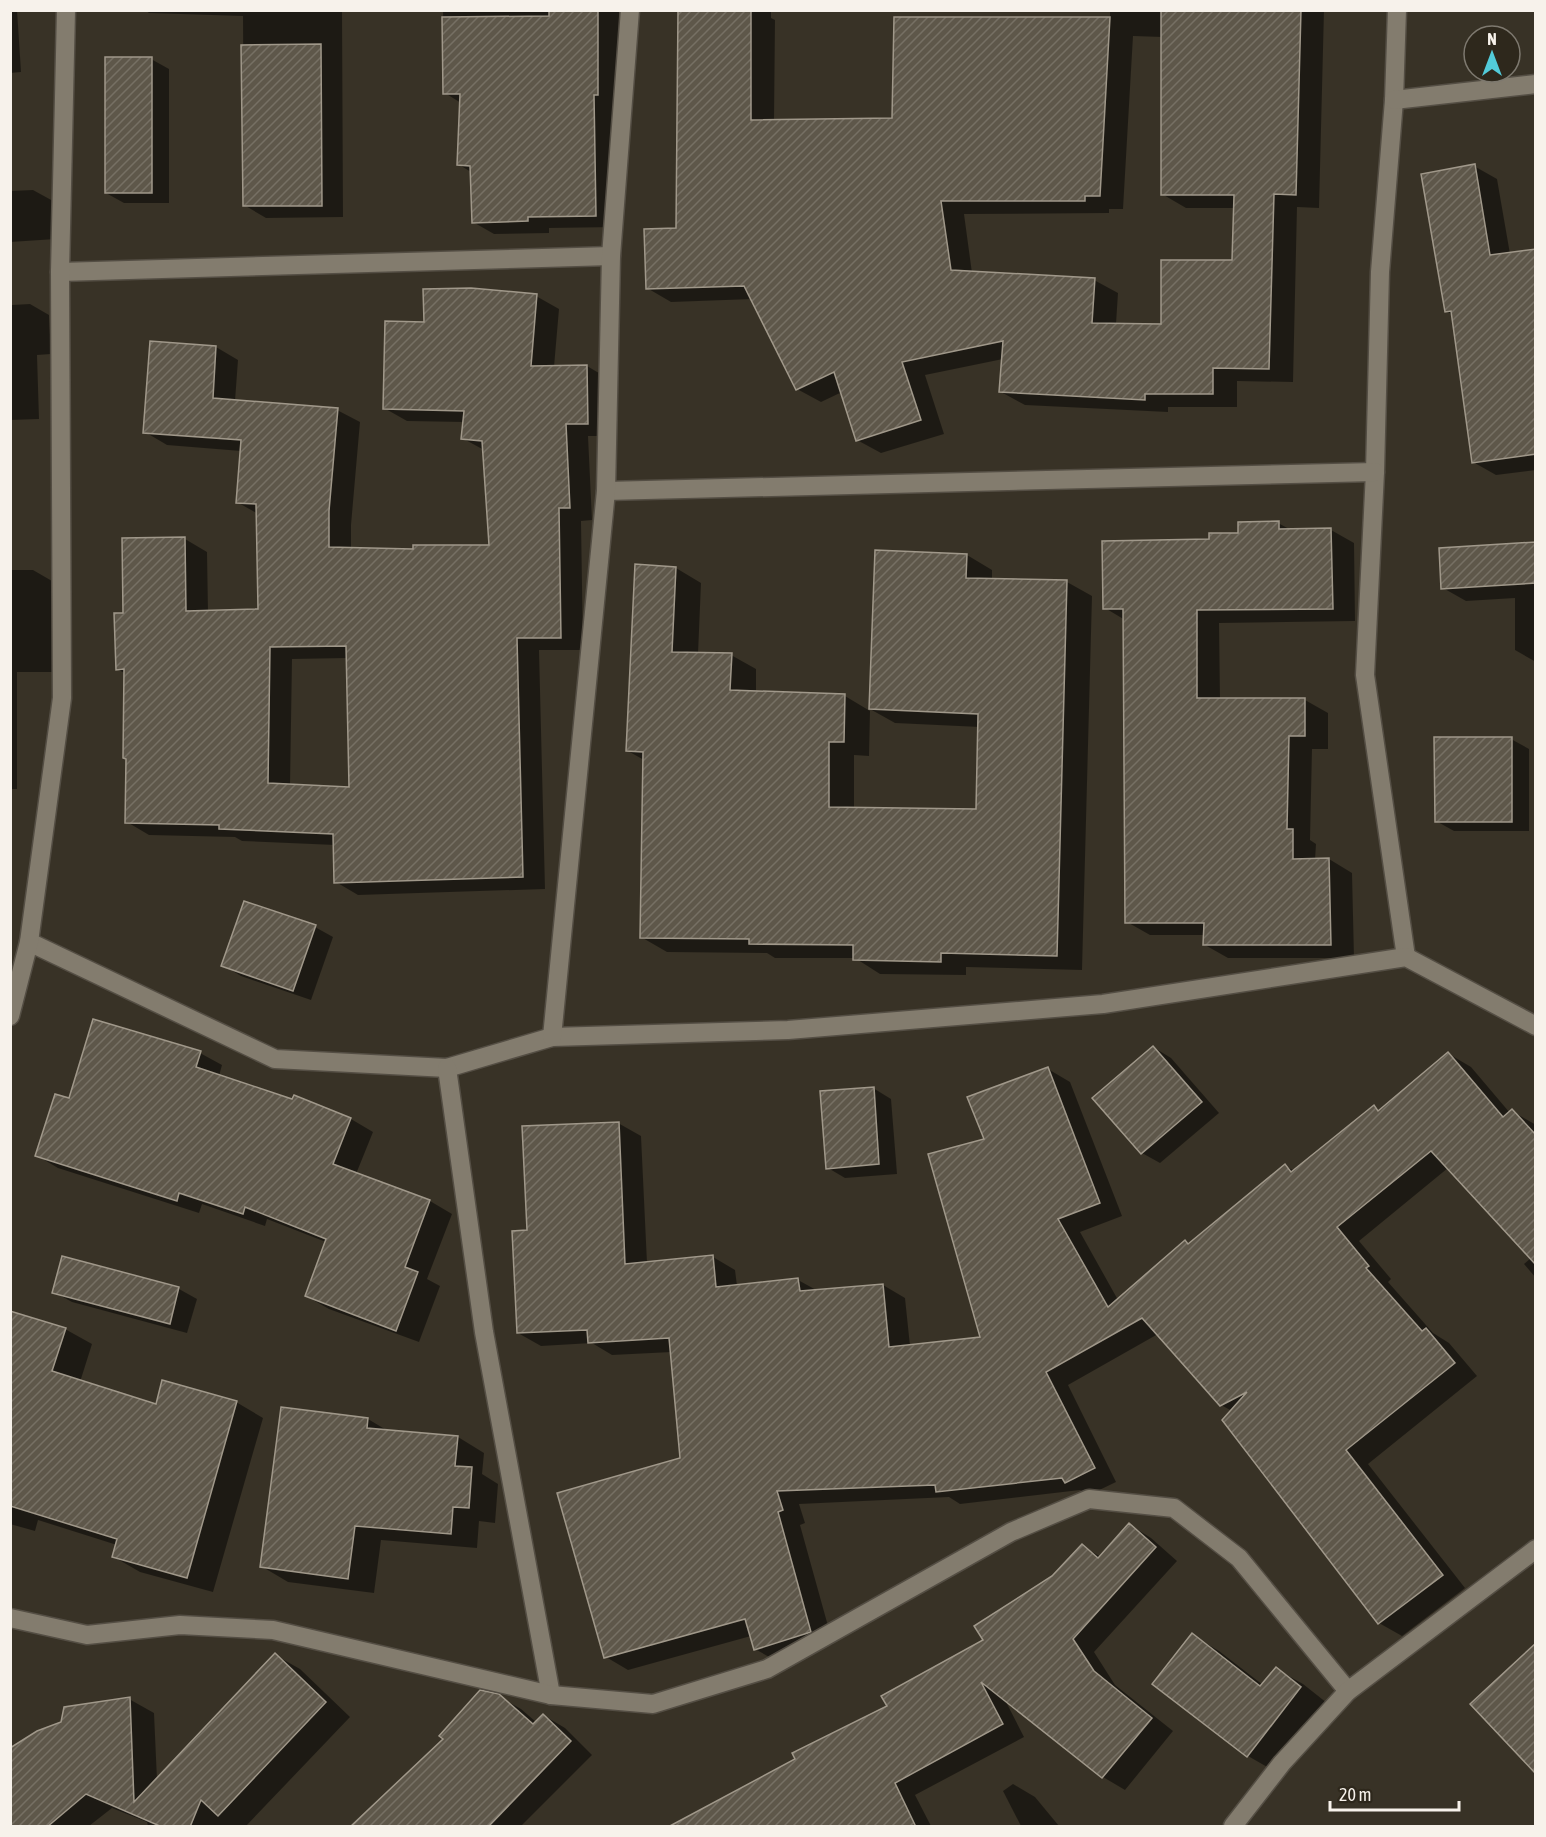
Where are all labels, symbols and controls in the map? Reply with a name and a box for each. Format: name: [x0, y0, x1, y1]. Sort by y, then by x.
north arrow: [1462, 24, 1522, 84]
text: N: [1487, 30, 1497, 48]
scale bar: [1330, 1774, 1459, 1812]
text: 20 m: [1339, 1784, 1371, 1805]

